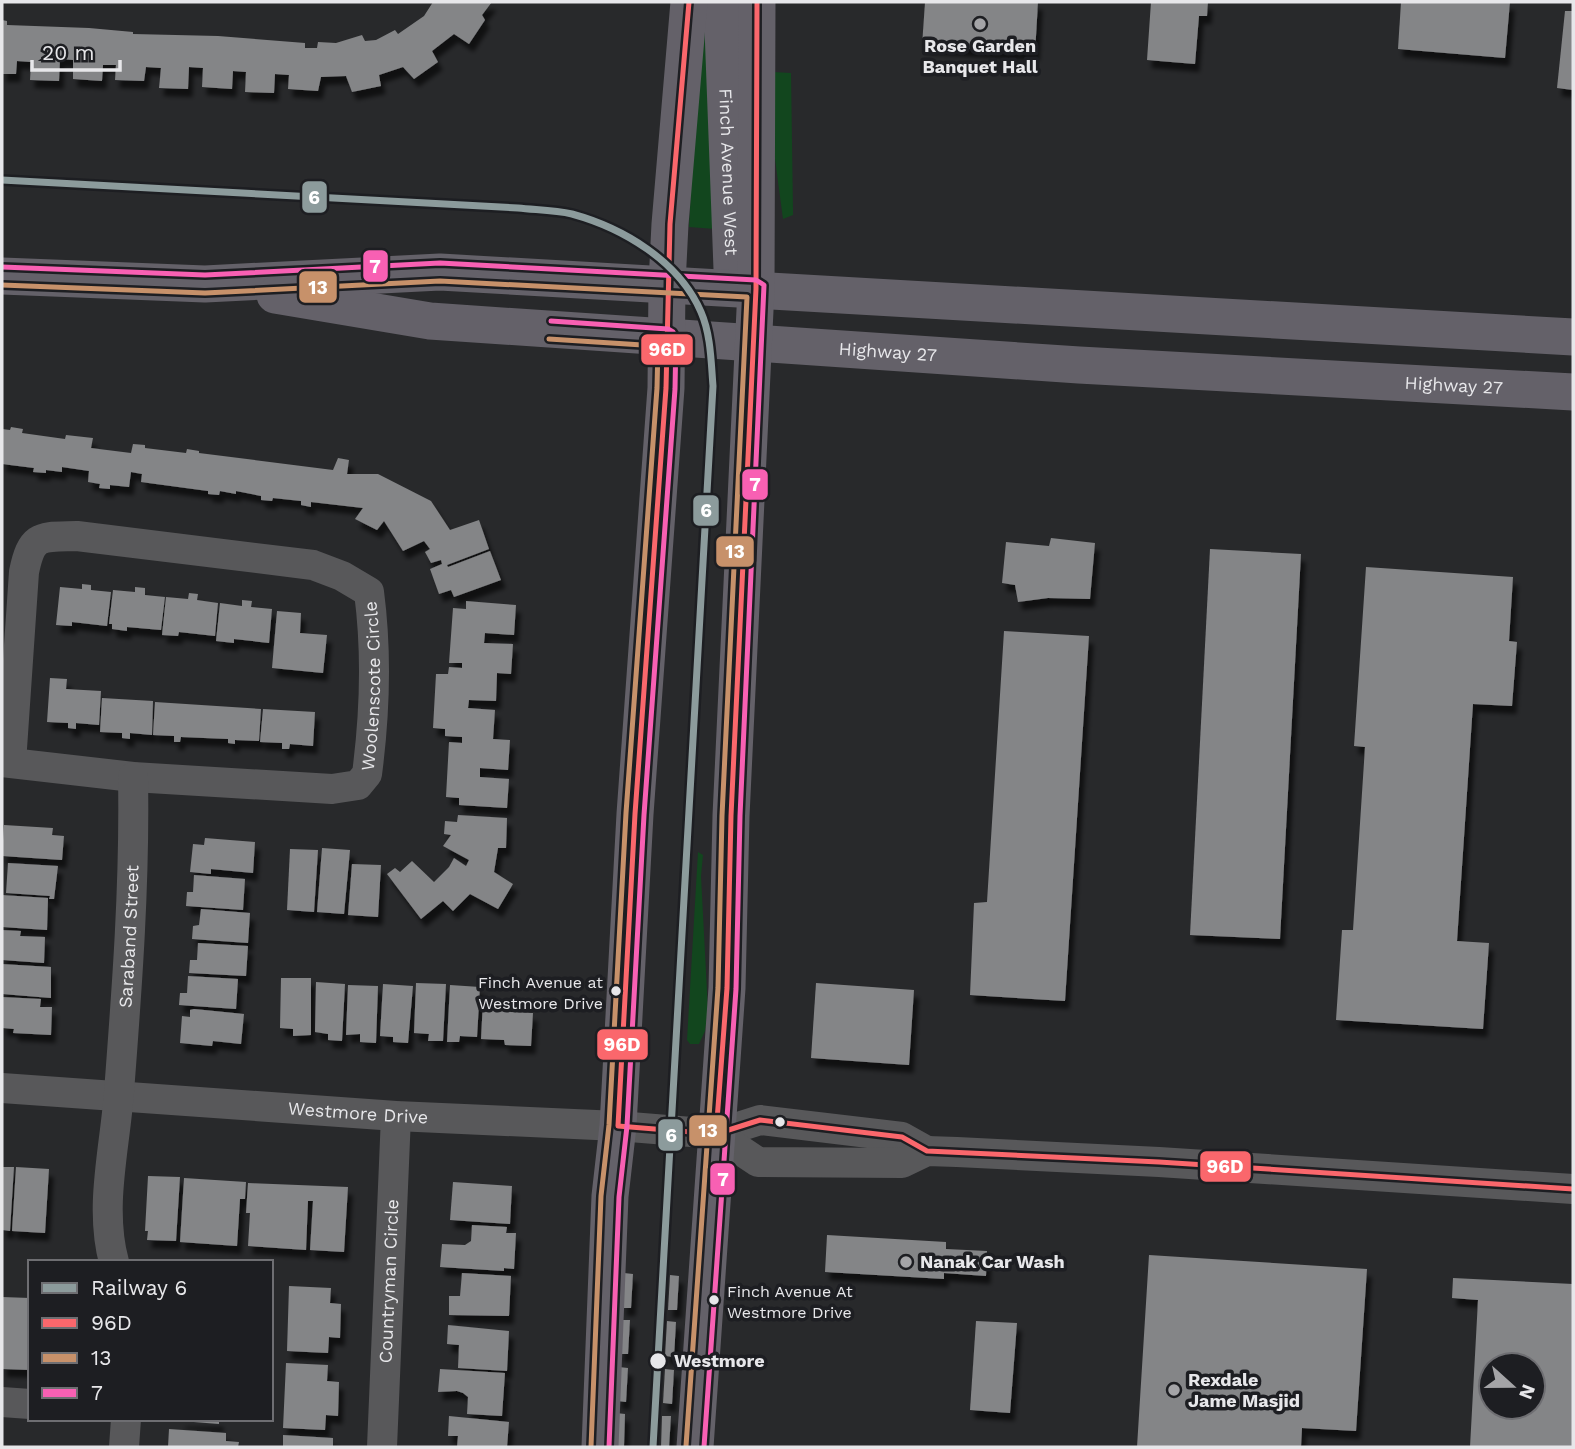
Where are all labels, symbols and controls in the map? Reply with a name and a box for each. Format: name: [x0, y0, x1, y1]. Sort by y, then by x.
marker: Rose Garden Banquet Hall: [972, 16, 988, 32]
scale bar: [32, 28, 119, 72]
place label: Rose Garden Banquet Hall: [922, 35, 1038, 77]
text: 20 m: [42, 40, 94, 65]
street label: Finch Avenue West: [715, 88, 743, 256]
line badge: 6: [301, 180, 328, 214]
text: 6: [308, 186, 320, 209]
line badge: 7: [362, 249, 389, 283]
text: 7: [369, 255, 381, 278]
line badge: 13: [298, 270, 338, 304]
text: 13: [308, 276, 328, 299]
line badge: 96D: [640, 333, 694, 366]
text: 96D: [648, 338, 686, 361]
street label: Highway 27: [838, 338, 938, 365]
street label: Highway 27: [1404, 372, 1503, 398]
line badge: 7: [741, 468, 769, 501]
text: 7: [749, 473, 761, 496]
line badge: 6: [692, 494, 720, 527]
text: 6: [700, 499, 712, 522]
line badge: 13: [715, 535, 755, 568]
text: 13: [725, 540, 745, 563]
street label: Woolenscote Circle: [357, 600, 384, 772]
street label: Saraband Street: [114, 864, 143, 1009]
place label: Finch Avenue at Westmore Drive: [478, 973, 603, 1013]
marker: Finch Avenue at Westmore Drive: [609, 984, 623, 998]
line badge: 96D: [596, 1028, 649, 1061]
text: 96D: [603, 1033, 641, 1056]
street label: Westmore Drive: [287, 1097, 429, 1127]
line badge: 13: [688, 1114, 728, 1147]
unlabelled marker: [773, 1115, 787, 1129]
line badge: 6: [657, 1118, 684, 1152]
text: 13: [698, 1119, 718, 1142]
text: 6: [665, 1124, 677, 1147]
line badge: 96D: [1199, 1150, 1252, 1183]
text: 96D: [1206, 1155, 1244, 1178]
line badge: 7: [709, 1162, 736, 1196]
text: 7: [717, 1168, 729, 1191]
street label: Countryman Circle: [375, 1199, 402, 1364]
place label: Nanak Car Wash: [920, 1251, 1065, 1272]
marker: Nanak Car Wash: [898, 1254, 914, 1270]
legend: [28, 1260, 273, 1421]
text: Railway 6: [91, 1275, 187, 1300]
place label: Finch Avenue At Westmore Drive: [727, 1282, 853, 1322]
marker: Finch Avenue At Westmore Drive: [707, 1293, 721, 1307]
text: 96D: [91, 1310, 132, 1335]
text: 13: [91, 1345, 111, 1370]
place label: Westmore: [674, 1350, 765, 1371]
marker: Westmore: [648, 1351, 668, 1371]
north arrow: [1477, 1351, 1547, 1421]
place label: Rexdale Jame Masjid: [1188, 1369, 1300, 1411]
text: 7: [91, 1380, 103, 1405]
text: N: [1514, 1381, 1541, 1403]
marker: Rexdale Jame Masjid: [1166, 1382, 1182, 1398]

